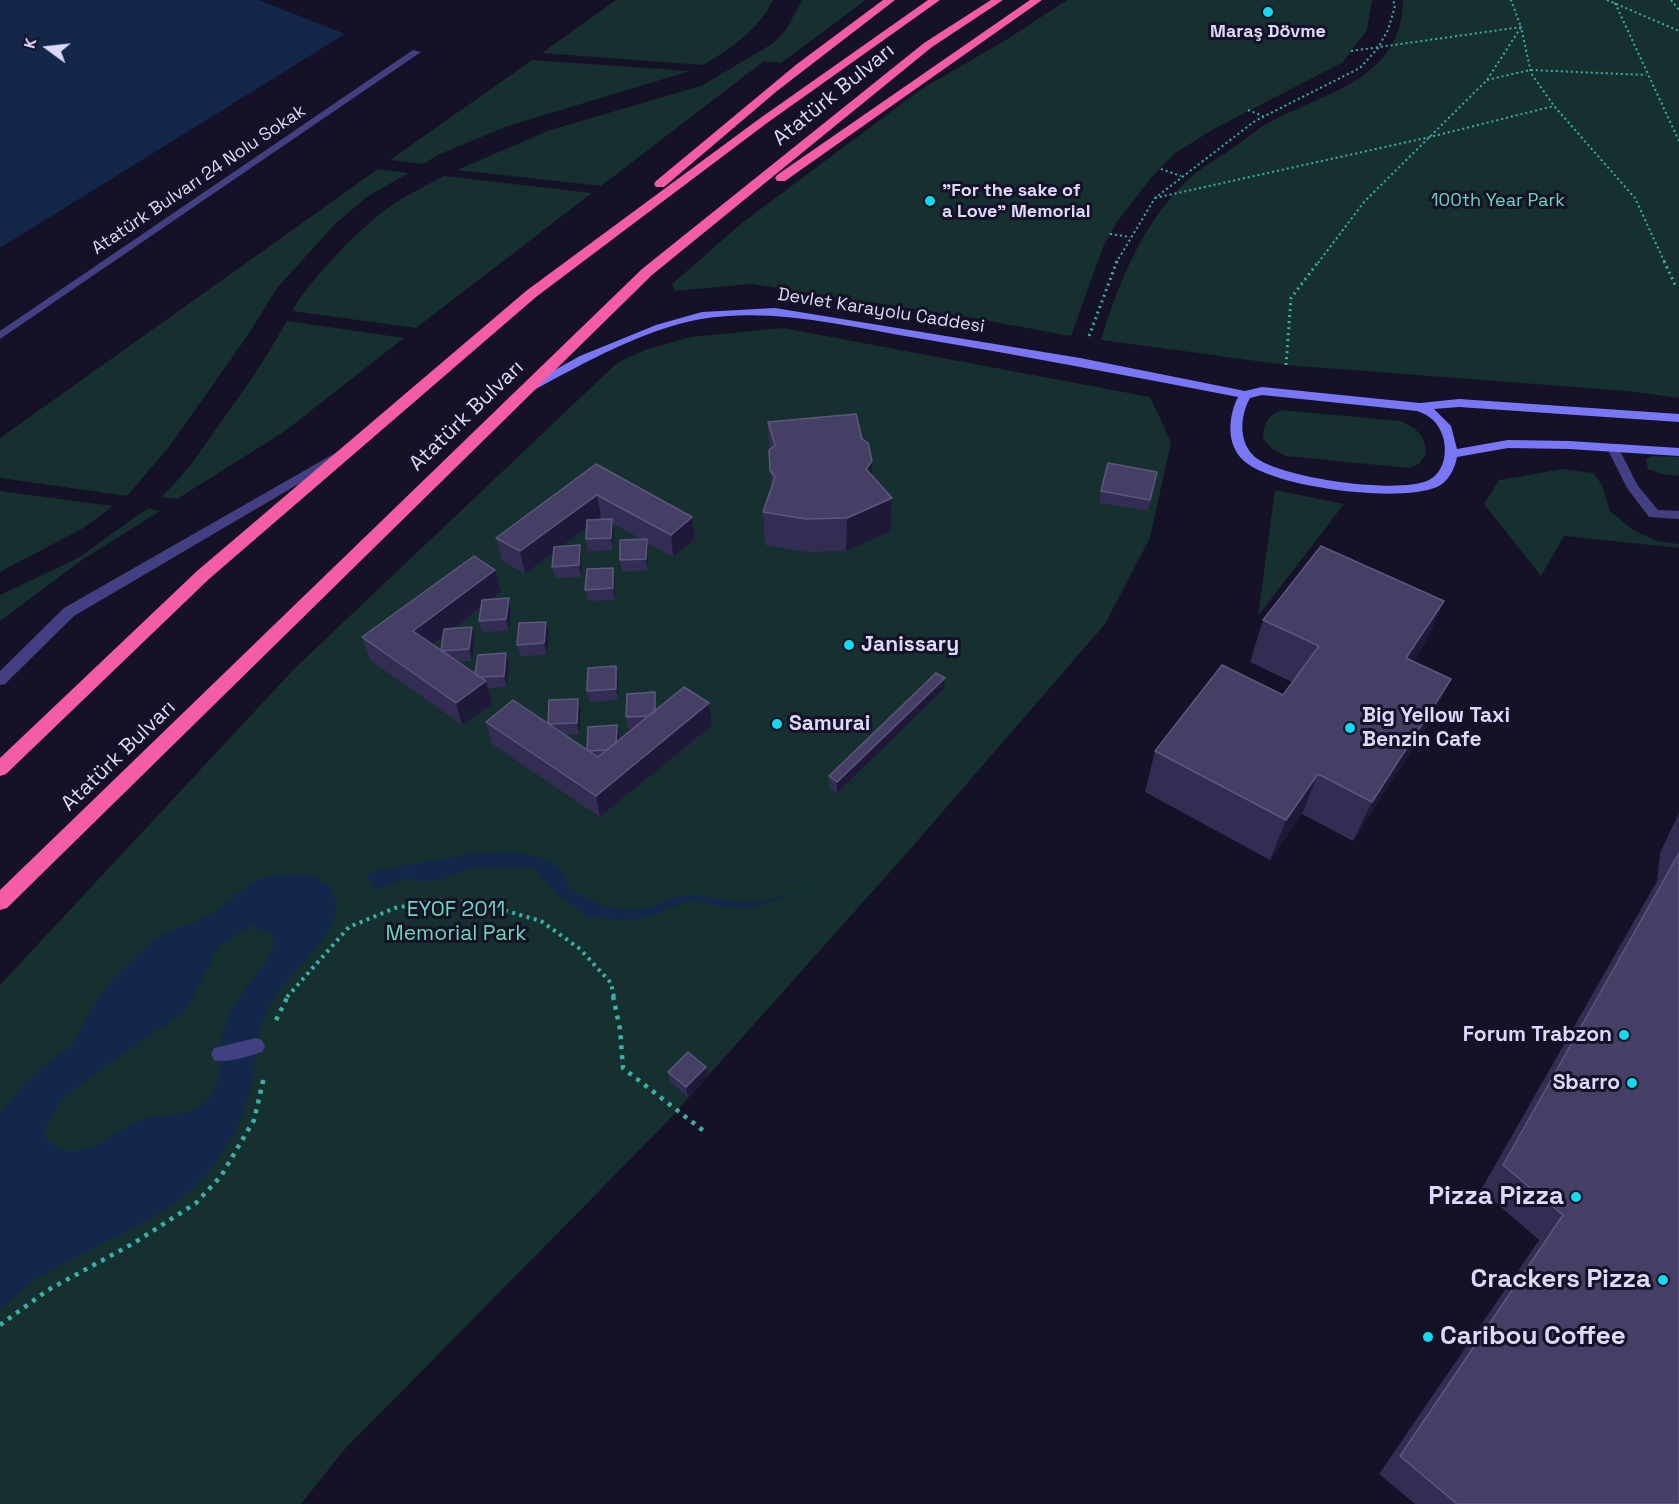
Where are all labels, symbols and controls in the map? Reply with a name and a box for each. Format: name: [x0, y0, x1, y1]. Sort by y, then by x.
marker: Maraş Dövme: [1261, 5, 1275, 19]
north arrow: [18, 18, 78, 78]
place label: Maraş Dövme: [1210, 21, 1326, 43]
text: K: [19, 36, 42, 51]
street label: Atatürk Bulvarı: [768, 38, 900, 152]
street label: Atatürk Bulvarı 24 Nolu Sokak: [88, 100, 310, 260]
place label: "For the sake of a Love" Memorial: [942, 180, 1091, 222]
park label: 100th Year Park: [1431, 190, 1565, 212]
marker: "For the sake of a Love" Memorial: [923, 194, 937, 208]
street label: Devlet Karayolu Caddesi: [776, 284, 986, 338]
street label: Atatürk Bulvarı: [405, 355, 529, 477]
place label: Janissary: [861, 632, 959, 658]
marker: Janissary: [842, 638, 856, 652]
street label: Atatürk Bulvarı: [57, 695, 181, 817]
place label: Big Yellow Taxi Benzin Cafe: [1362, 703, 1510, 753]
place label: Samurai: [789, 711, 870, 737]
marker: Samurai: [770, 717, 784, 731]
marker: Big Yellow Taxi Benzin Cafe: [1343, 721, 1357, 735]
park label: EYOF 2011 Memorial Park: [386, 897, 526, 947]
place label: Forum Trabzon: [1463, 1022, 1612, 1048]
marker: Forum Trabzon: [1617, 1028, 1631, 1042]
place label: Sbarro: [1553, 1070, 1620, 1096]
marker: Sbarro: [1625, 1076, 1639, 1090]
place label: Pizza Pizza: [1428, 1181, 1564, 1213]
marker: Pizza Pizza: [1569, 1190, 1583, 1204]
place label: Crackers Pizza: [1471, 1264, 1651, 1296]
marker: Crackers Pizza: [1656, 1273, 1670, 1287]
place label: Caribou Coffee: [1440, 1321, 1626, 1353]
marker: Caribou Coffee: [1421, 1330, 1435, 1344]

